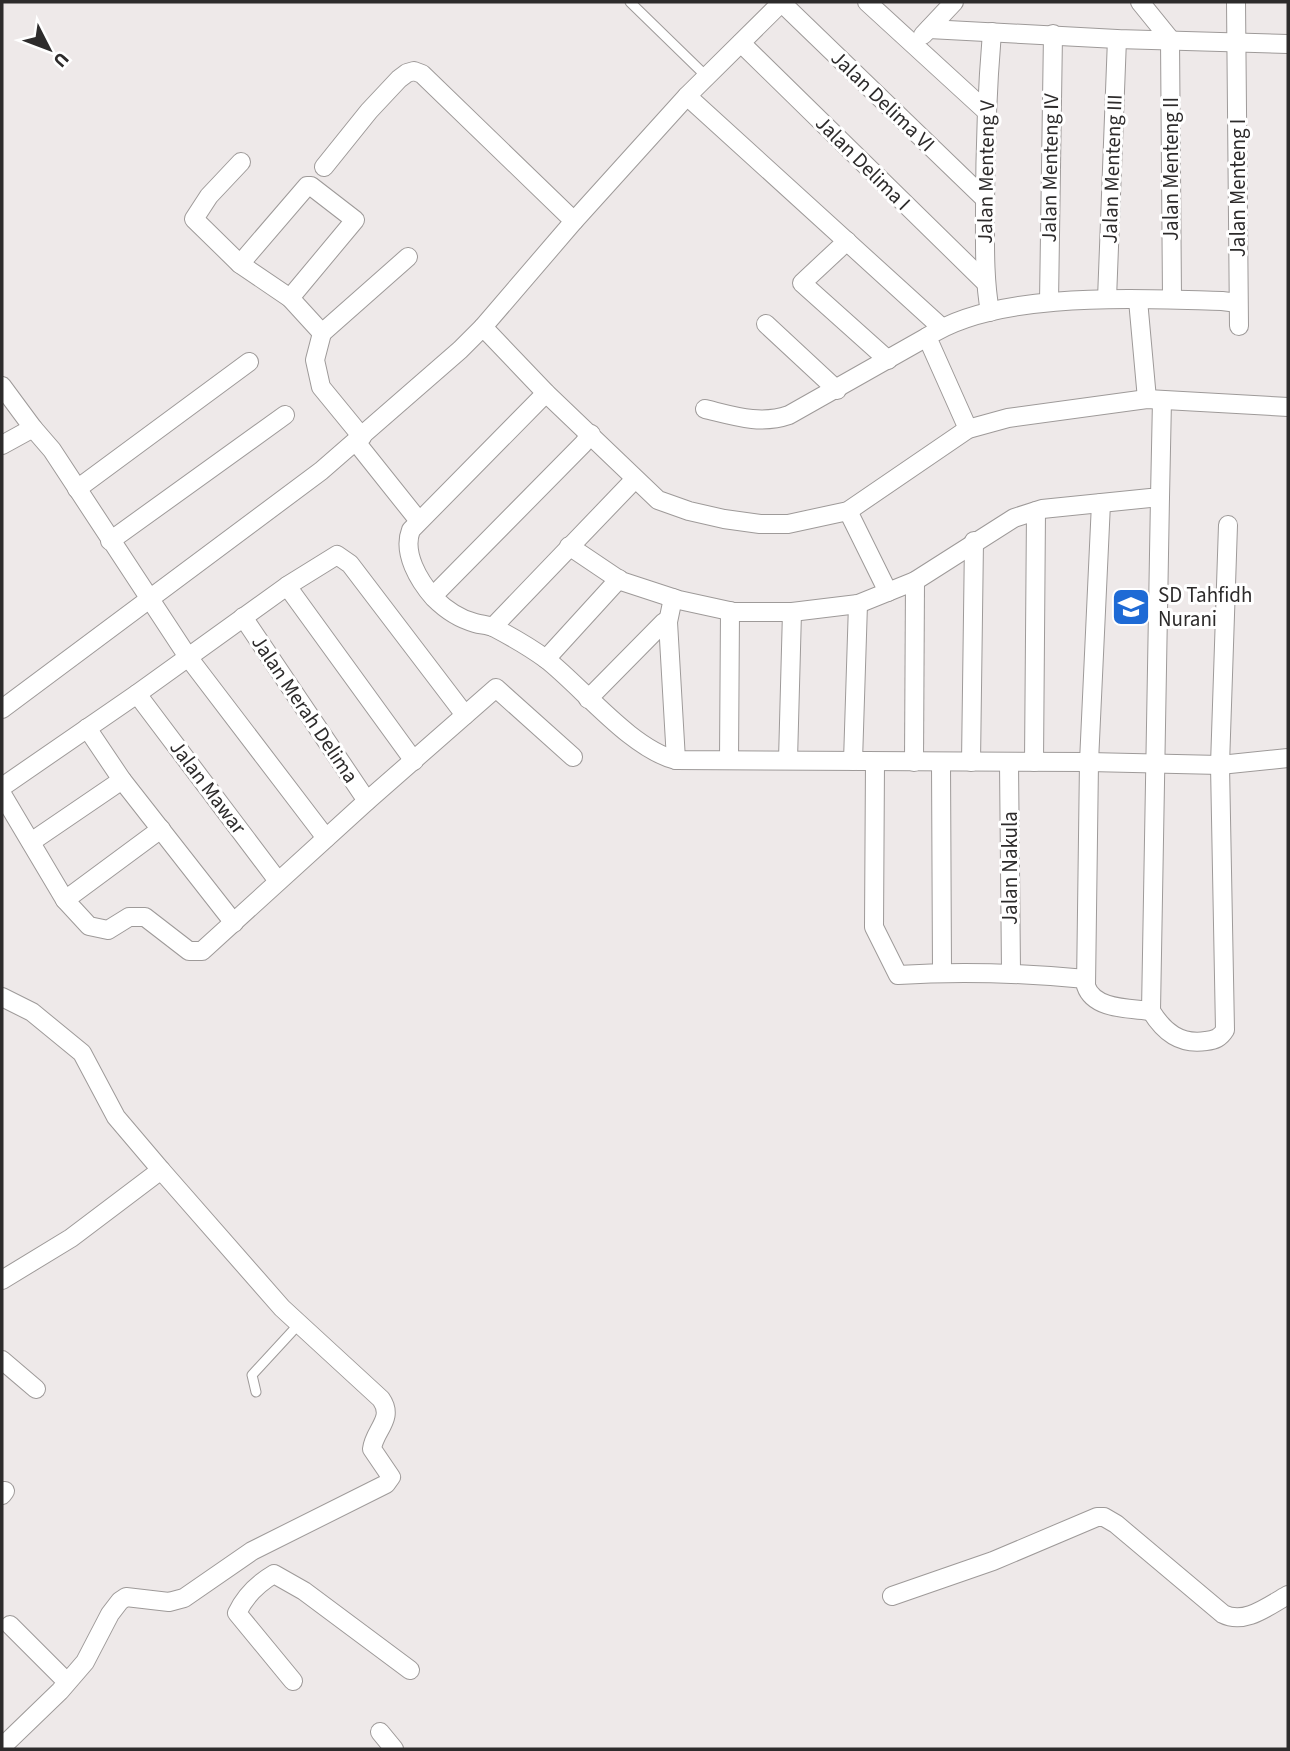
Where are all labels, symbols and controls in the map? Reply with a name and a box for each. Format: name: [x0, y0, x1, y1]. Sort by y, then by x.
north arrow: [14, 14, 84, 84]
street label: Jalan Delima VI: [824, 43, 942, 159]
text: U: [46, 46, 75, 73]
street label: Jalan Menteng IV: [1034, 93, 1066, 243]
street label: Jalan Menteng III: [1094, 94, 1130, 244]
street label: Jalan Menteng II: [1156, 97, 1186, 241]
street label: Jalan Menteng V: [970, 100, 1002, 244]
street label: Jalan Delima I: [809, 109, 917, 217]
street label: Jalan Menteng I: [1223, 119, 1253, 257]
place label: SD Tahfidh Nurani: [1158, 580, 1252, 634]
school or university icon: SD Tahfidh Nurani: [1110, 586, 1152, 628]
street label: Jalan Merah Delima: [244, 629, 366, 789]
street label: Jalan Mawar: [163, 734, 254, 841]
street label: Jalan Nakula: [995, 811, 1025, 925]

